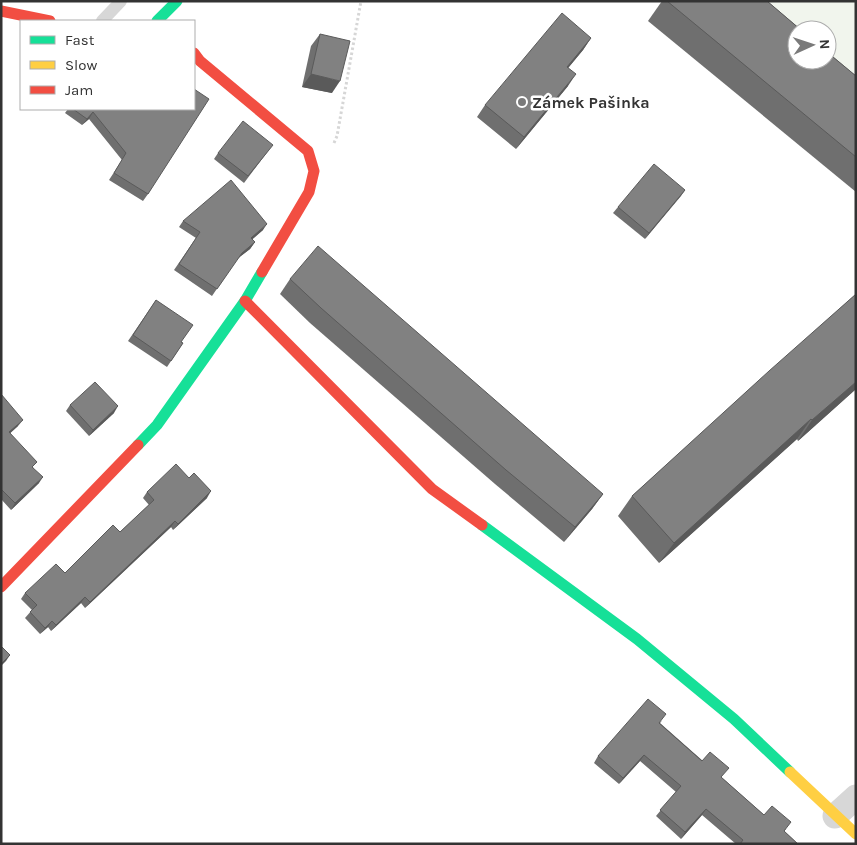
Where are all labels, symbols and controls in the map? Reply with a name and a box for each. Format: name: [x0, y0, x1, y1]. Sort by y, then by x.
legend: [20, 20, 195, 110]
north arrow: [787, 20, 837, 70]
text: Fast: [65, 31, 95, 49]
text: N: [816, 39, 833, 50]
text: Slow: [65, 56, 97, 74]
text: Jam: [65, 81, 93, 99]
place label: Zámek Pašinka: [532, 93, 650, 112]
marker: Zámek Pašinka: [516, 96, 528, 108]

